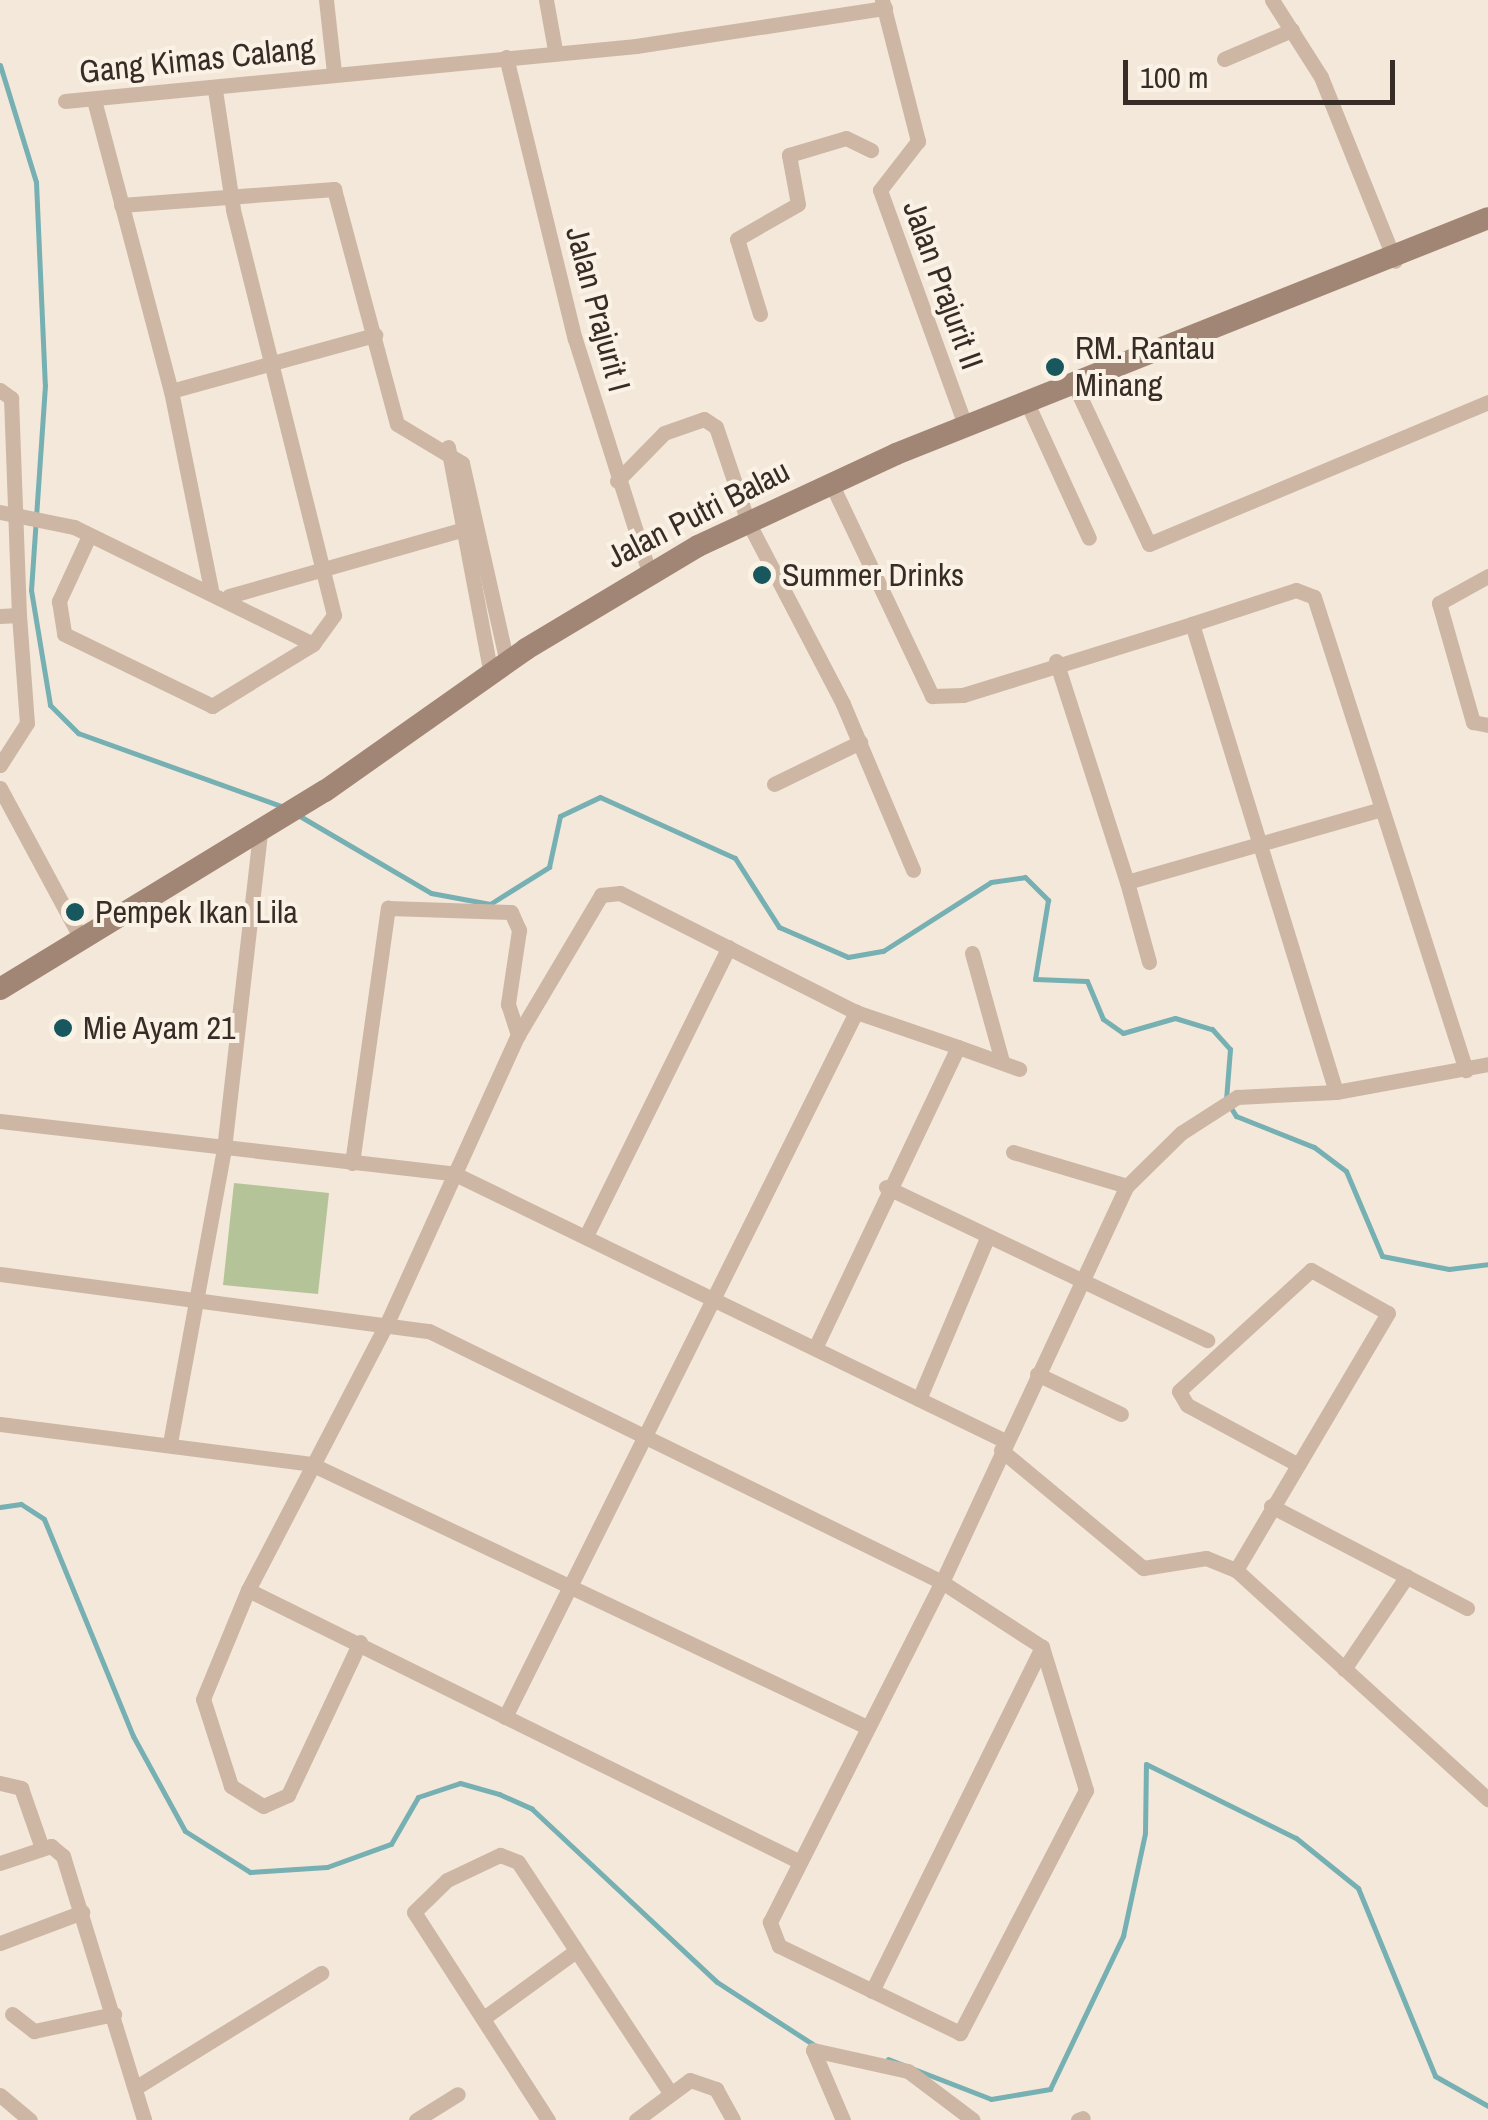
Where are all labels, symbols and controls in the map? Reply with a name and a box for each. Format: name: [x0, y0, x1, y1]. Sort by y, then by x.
street label: Gang Kimas Calang: [77, 29, 317, 91]
scale bar: [1128, 40, 1400, 102]
text: 100 m: [1140, 57, 1208, 97]
street label: Jalan Prajurit II: [895, 196, 991, 374]
street label: Jalan Prajurit I: [558, 222, 638, 396]
place label: RM. Rantau Minang: [1075, 330, 1215, 405]
marker: RM. Rantau Minang: [1044, 356, 1066, 378]
street label: Jalan Putri Balau: [600, 452, 796, 576]
place label: Summer Drinks: [782, 556, 964, 594]
marker: Summer Drinks: [751, 564, 773, 586]
place label: Pempek Ikan Lila: [95, 893, 298, 931]
marker: Pempek Ikan Lila: [64, 901, 86, 923]
place label: Mie Ayam 21: [83, 1009, 237, 1047]
marker: Mie Ayam 21: [52, 1017, 74, 1039]

